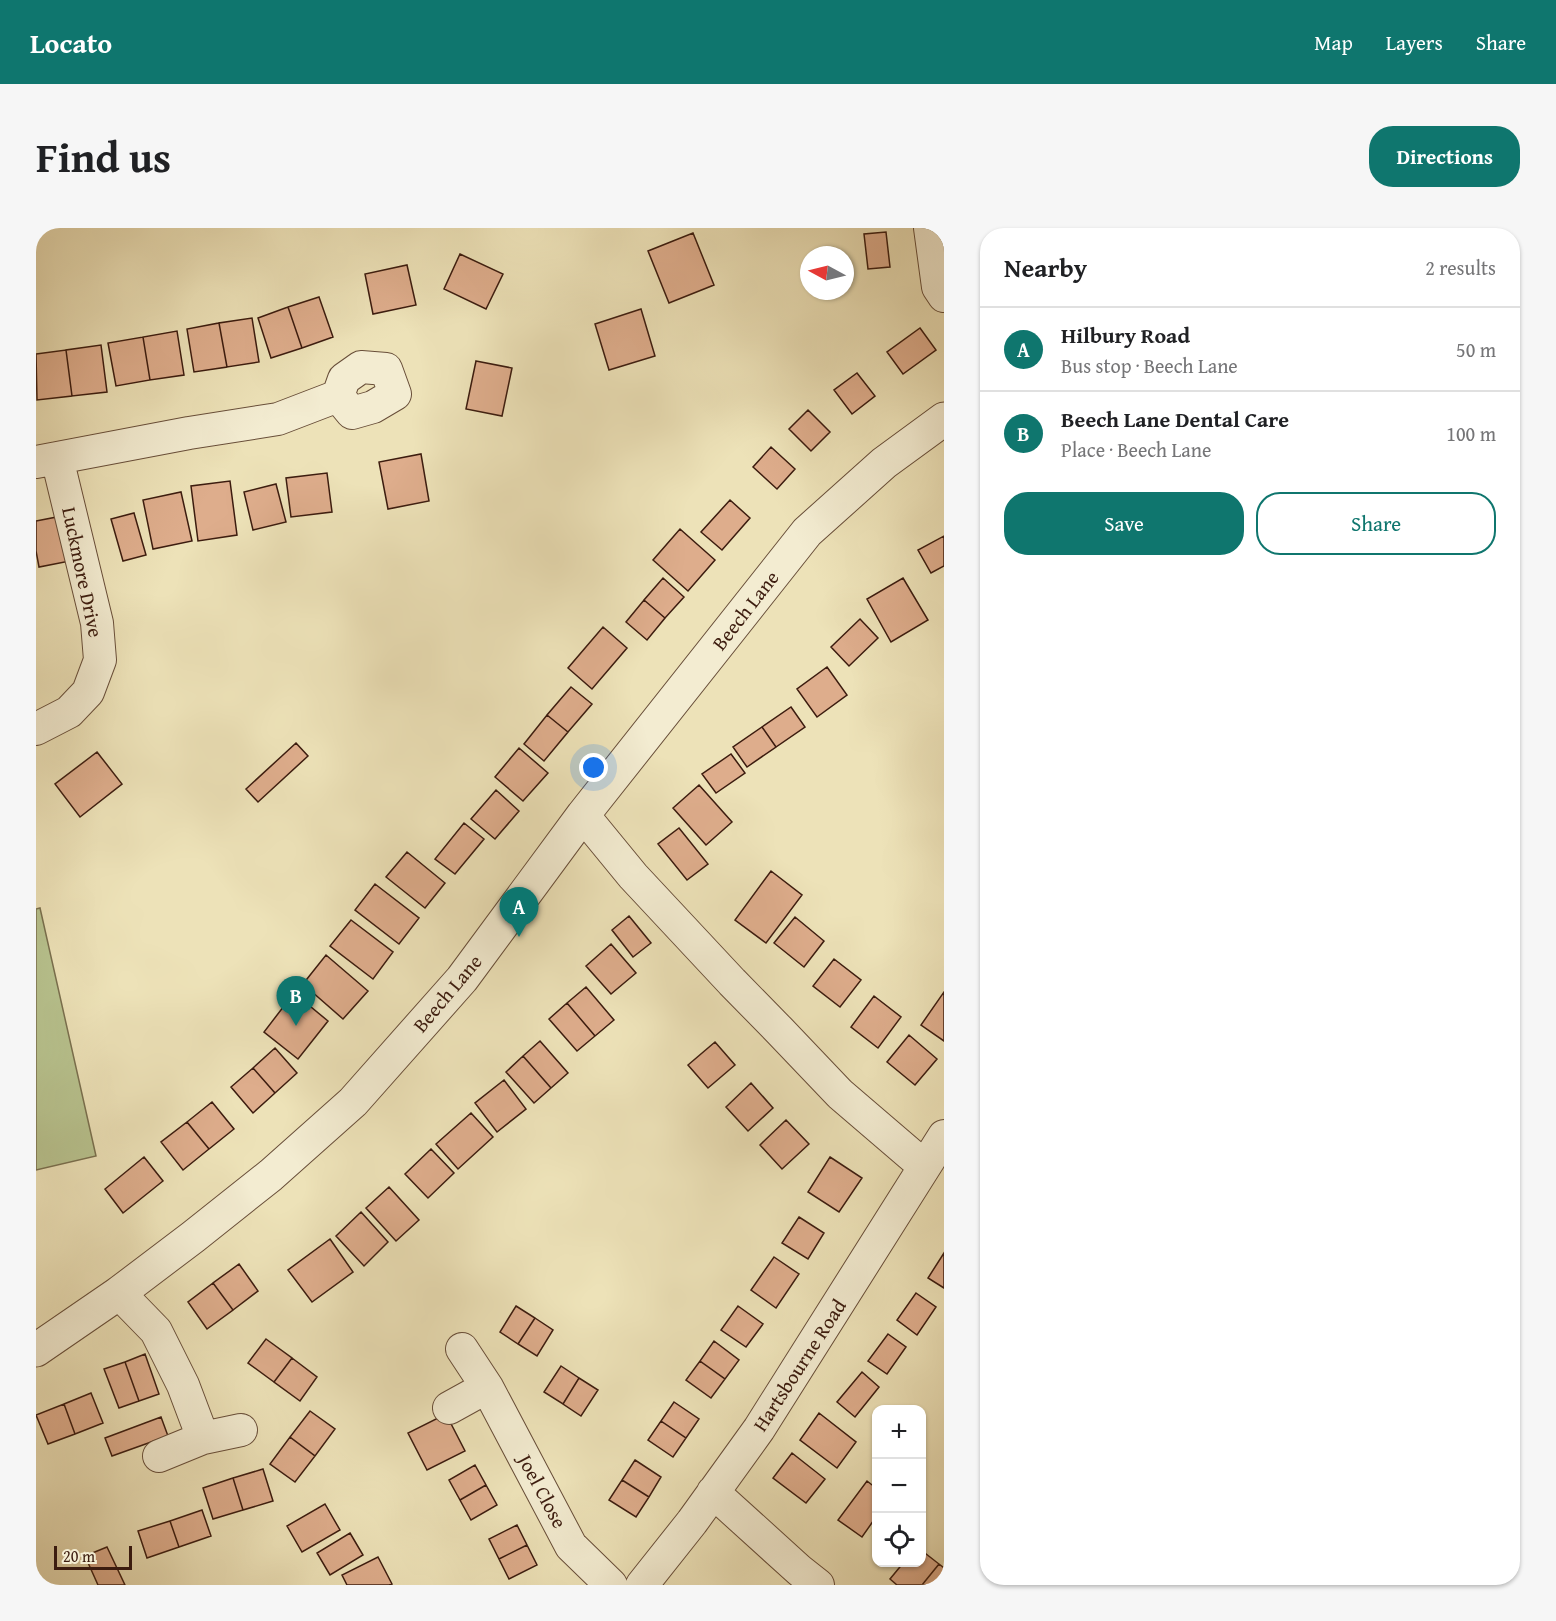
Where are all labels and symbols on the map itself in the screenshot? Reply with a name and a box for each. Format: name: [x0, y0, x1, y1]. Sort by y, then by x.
north arrow: [800, 246, 854, 300]
street label: Luckmore Drive: [55, 504, 111, 640]
street label: Beech Lane: [705, 564, 785, 656]
your location: [579, 753, 608, 782]
pin: A: [500, 888, 538, 937]
street label: Beech Lane: [406, 948, 488, 1038]
pin: B: [276, 976, 316, 1026]
street label: Hartsbourne Road: [745, 1293, 853, 1437]
street label: Joel Close: [510, 1446, 575, 1533]
scale bar: [54, 1543, 132, 1570]

